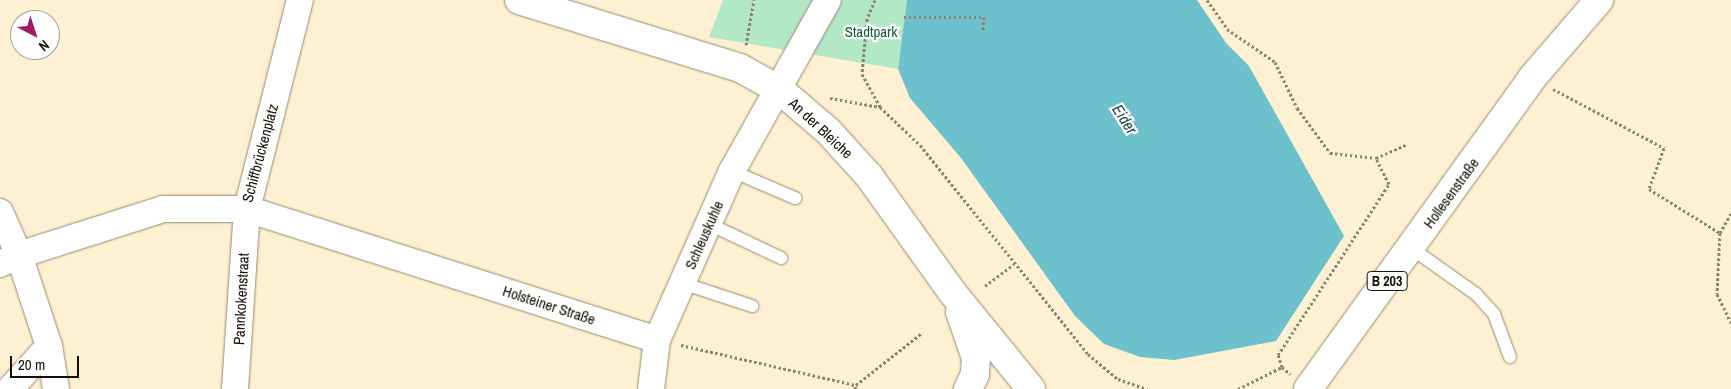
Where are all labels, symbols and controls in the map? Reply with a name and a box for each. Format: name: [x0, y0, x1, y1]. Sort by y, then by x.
north arrow: [10, 10, 60, 60]
park label: Stadtpark: [845, 23, 897, 41]
text: N: [35, 36, 53, 55]
street label: An der Bleiche: [785, 94, 857, 162]
water label: Eider: [1108, 101, 1142, 137]
street label: Schiffbrückenplatz: [238, 102, 282, 204]
street label: Hollesenstraße: [1419, 154, 1483, 232]
street label: Schleuskuhle: [681, 198, 727, 272]
street label: Pannkokenstraat: [230, 252, 252, 346]
road number: B 203: [1366, 270, 1408, 292]
street label: Holsteiner Straße: [500, 282, 598, 328]
scale bar: [12, 346, 81, 378]
text: 20 m: [18, 354, 45, 375]

